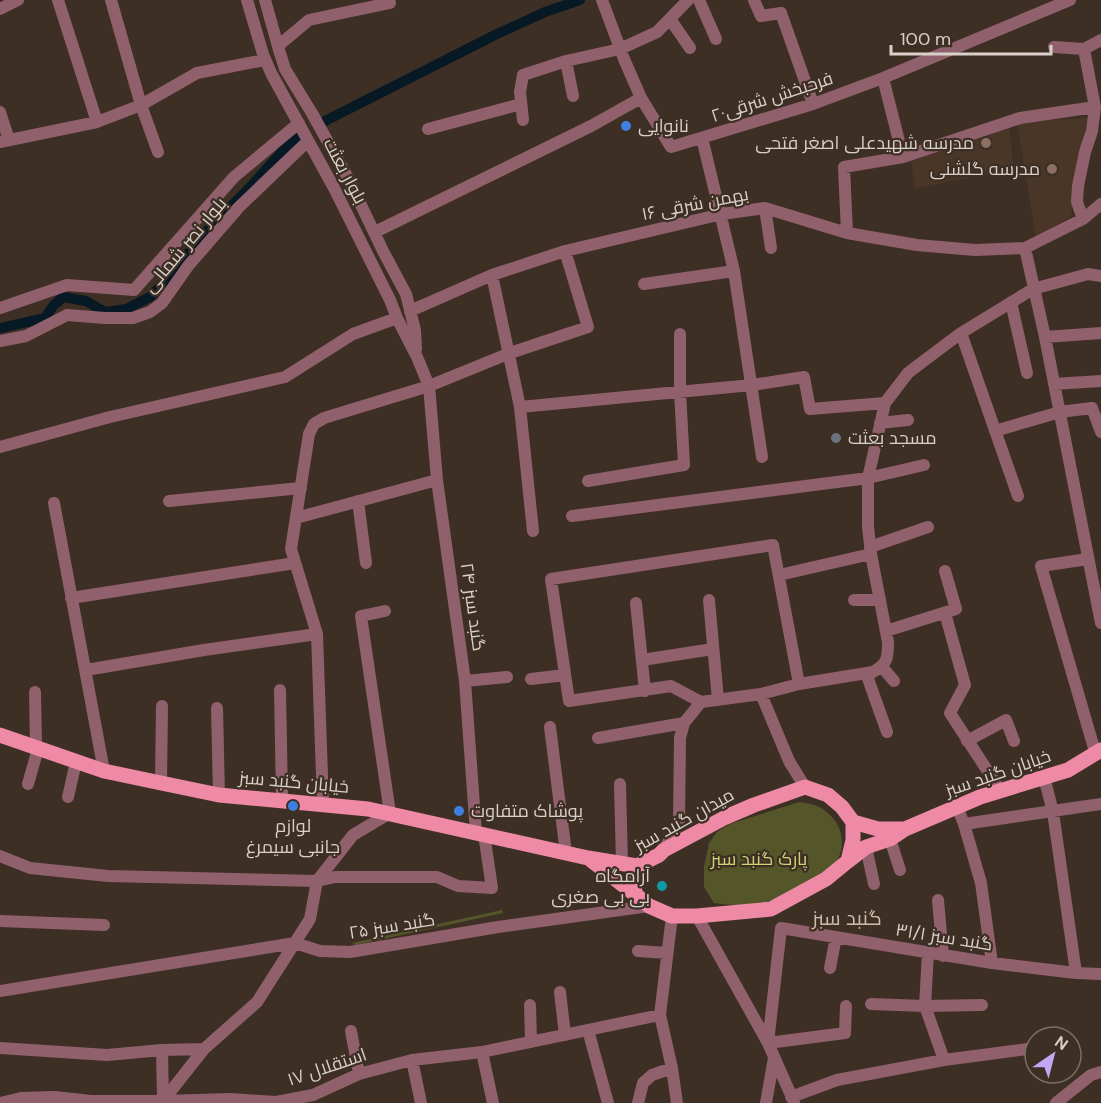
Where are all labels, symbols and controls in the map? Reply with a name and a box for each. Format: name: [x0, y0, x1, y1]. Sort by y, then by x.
scale bar: [891, 18, 1052, 56]
text: 100 m: [900, 27, 951, 51]
street label: فرحبخش شرقی۲۰: [708, 66, 836, 128]
place label: نانوایی: [638, 114, 689, 138]
marker: نانوایی: [619, 119, 633, 133]
place label: مدرسه شهیدعلی اصغر فتحی: [755, 131, 974, 155]
street label: بلوار بعثت: [318, 134, 372, 208]
marker: مدرسه شهیدعلی اصغر فتحی: [979, 136, 993, 150]
place label: مدرسه گلشنی: [930, 157, 1040, 181]
marker: مدرسه گلشنی: [1045, 162, 1059, 176]
street label: بهمن شرقی ۱۶: [640, 182, 750, 226]
street label: بلوار نصر شمالی: [138, 192, 232, 298]
place label: مسجد بعثت: [848, 426, 937, 450]
marker: مسجد بعثت: [829, 431, 843, 445]
street label: گنبد سبز ۲۴: [455, 561, 491, 653]
street label: خیابان گنبد سبز: [941, 744, 1054, 803]
street label: خیابان گنبد سبز: [237, 765, 350, 799]
street label: میدان گنبد سبز: [629, 783, 738, 858]
marker: لوازم جانبی سیمرغ: [286, 799, 300, 813]
place label: پوشاک متفاوت: [471, 799, 583, 823]
marker: پوشاک متفاوت: [452, 804, 466, 818]
place label: لوازم جانبی سیمرغ: [246, 814, 340, 859]
park label: پارک گنبد سبز: [710, 847, 807, 871]
place label: آرامگاه بی بی صغری: [551, 864, 650, 909]
marker: آرامگاه بی بی صغری: [655, 879, 669, 893]
district label: گنبد سبز: [811, 905, 882, 931]
street label: گنبد سبز ۲۵: [347, 907, 437, 945]
street label: گنبد سبز ۳۱/۱: [894, 917, 994, 957]
north arrow: [1023, 1025, 1083, 1085]
text: N: [1051, 1031, 1072, 1055]
street label: استقلال ۱۷: [284, 1042, 370, 1092]

